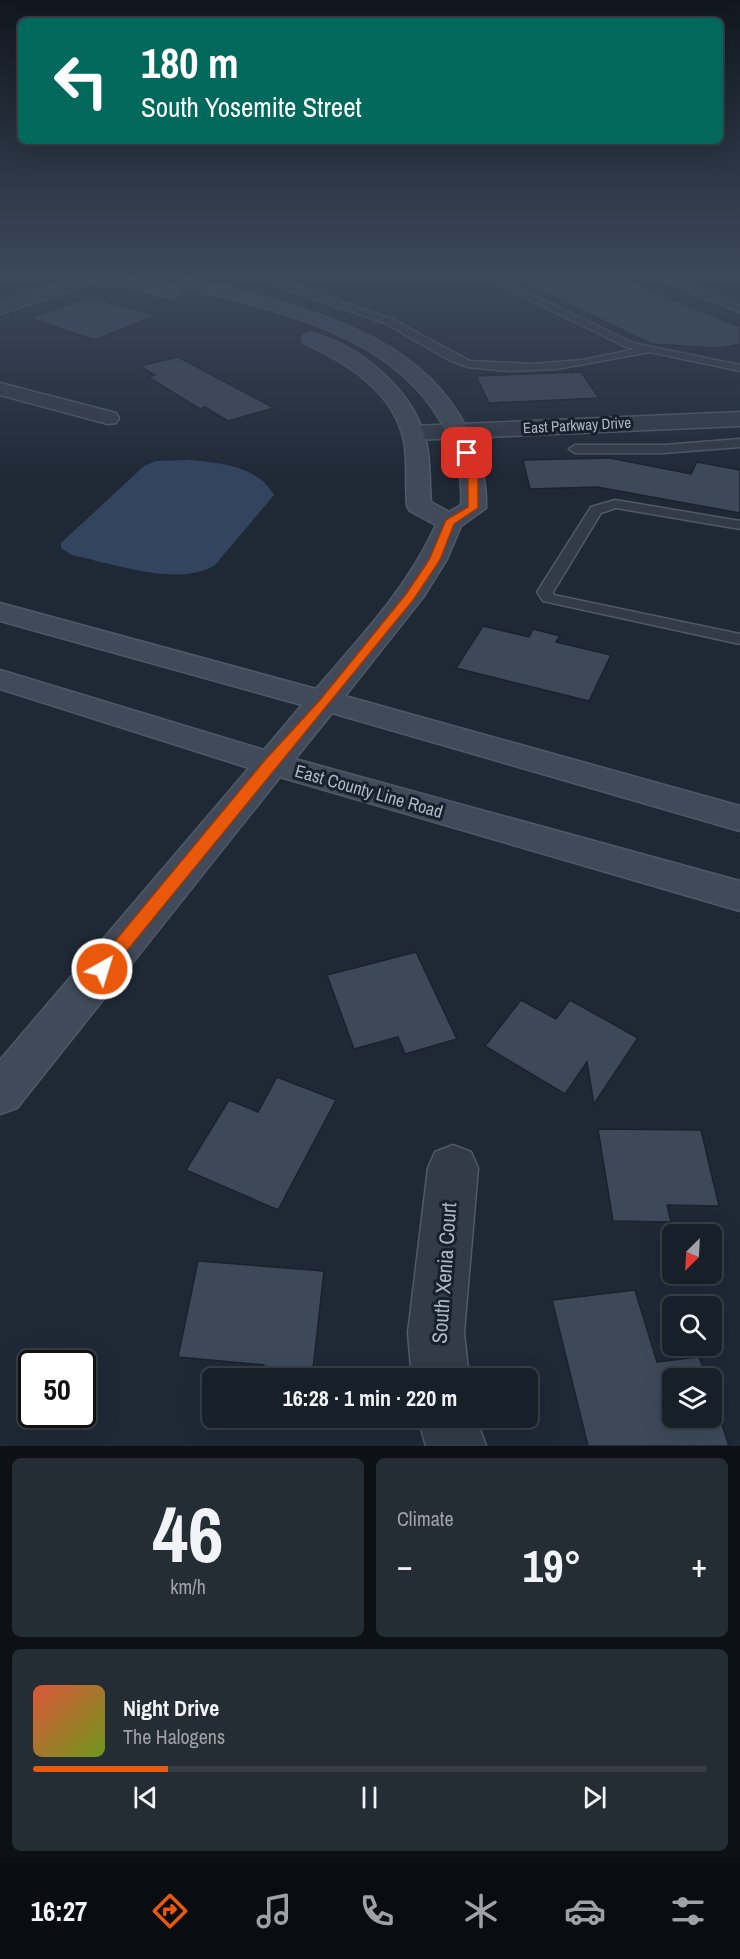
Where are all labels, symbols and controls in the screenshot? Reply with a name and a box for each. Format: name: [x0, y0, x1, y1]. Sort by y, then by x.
text: 180 m: [141, 35, 239, 91]
icon: left: [42, 42, 120, 120]
text: South Yosemite Street: [141, 89, 362, 125]
street label: East Parkway Drive: [523, 412, 632, 438]
pin: [441, 427, 492, 478]
icon: arrive: [450, 436, 483, 469]
street label: East County Line Road: [292, 758, 446, 824]
position arrow: [70, 937, 134, 1001]
street label: South Xenia Court: [425, 1201, 463, 1344]
north arrow: [662, 1224, 722, 1284]
map controls: [662, 1224, 722, 1428]
button: search: [662, 1296, 722, 1356]
speed limit sign: 50: [18, 1350, 96, 1428]
button: layers: [662, 1368, 722, 1428]
text: 16:28 · 1 min · 220 m: [283, 1383, 457, 1413]
text: 46: [152, 1481, 224, 1586]
text: Climate: [397, 1505, 454, 1532]
text: 19°: [522, 1535, 582, 1596]
text: −: [397, 1543, 413, 1587]
text: +: [691, 1543, 707, 1587]
text: km/h: [170, 1573, 206, 1600]
text: Night Drive: [123, 1693, 219, 1723]
text: The Halogens: [123, 1723, 225, 1750]
icon: previous: [129, 1781, 162, 1814]
icon: pause: [353, 1781, 386, 1814]
icon: next: [578, 1781, 611, 1814]
icon: directions: [149, 1890, 191, 1932]
icon: music: [253, 1890, 295, 1932]
icon: phone: [356, 1890, 398, 1932]
icon: climate: [460, 1890, 502, 1932]
icon: car: [564, 1890, 606, 1932]
icon: filters: [667, 1890, 709, 1932]
text: 16:27: [31, 1893, 87, 1929]

